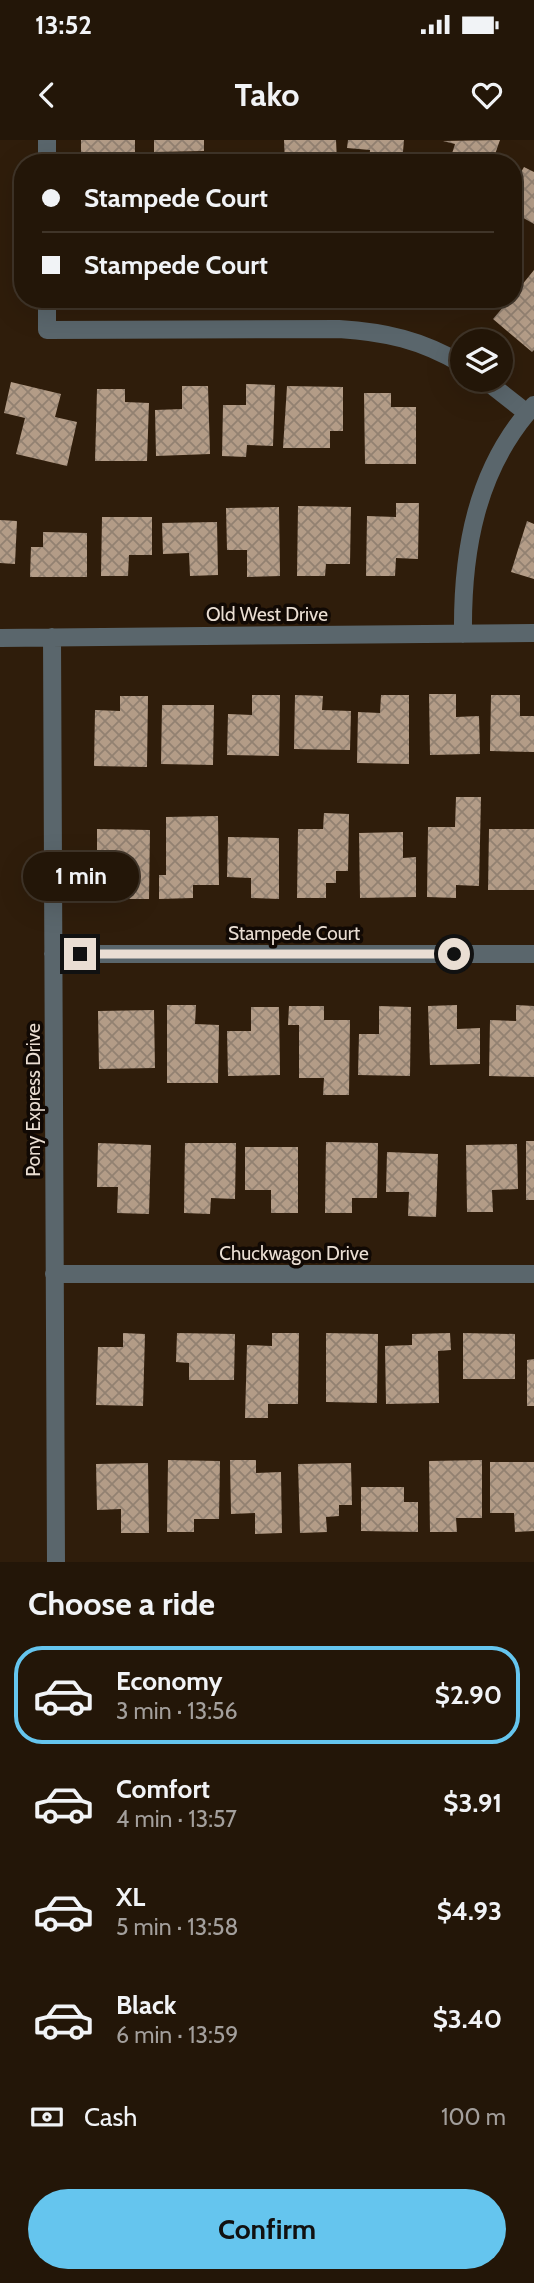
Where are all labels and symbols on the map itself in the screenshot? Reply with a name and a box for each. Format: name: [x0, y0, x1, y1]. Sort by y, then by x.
street label: Old West Drive: [206, 603, 328, 626]
callout: 1 min: [22, 852, 138, 902]
street label: Stampede Court: [228, 922, 361, 945]
route end: [64, 938, 96, 970]
route start: [438, 938, 470, 970]
street label: Pony Express Drive: [22, 1023, 45, 1177]
street label: Chuckwagon Drive: [219, 1242, 369, 1265]

